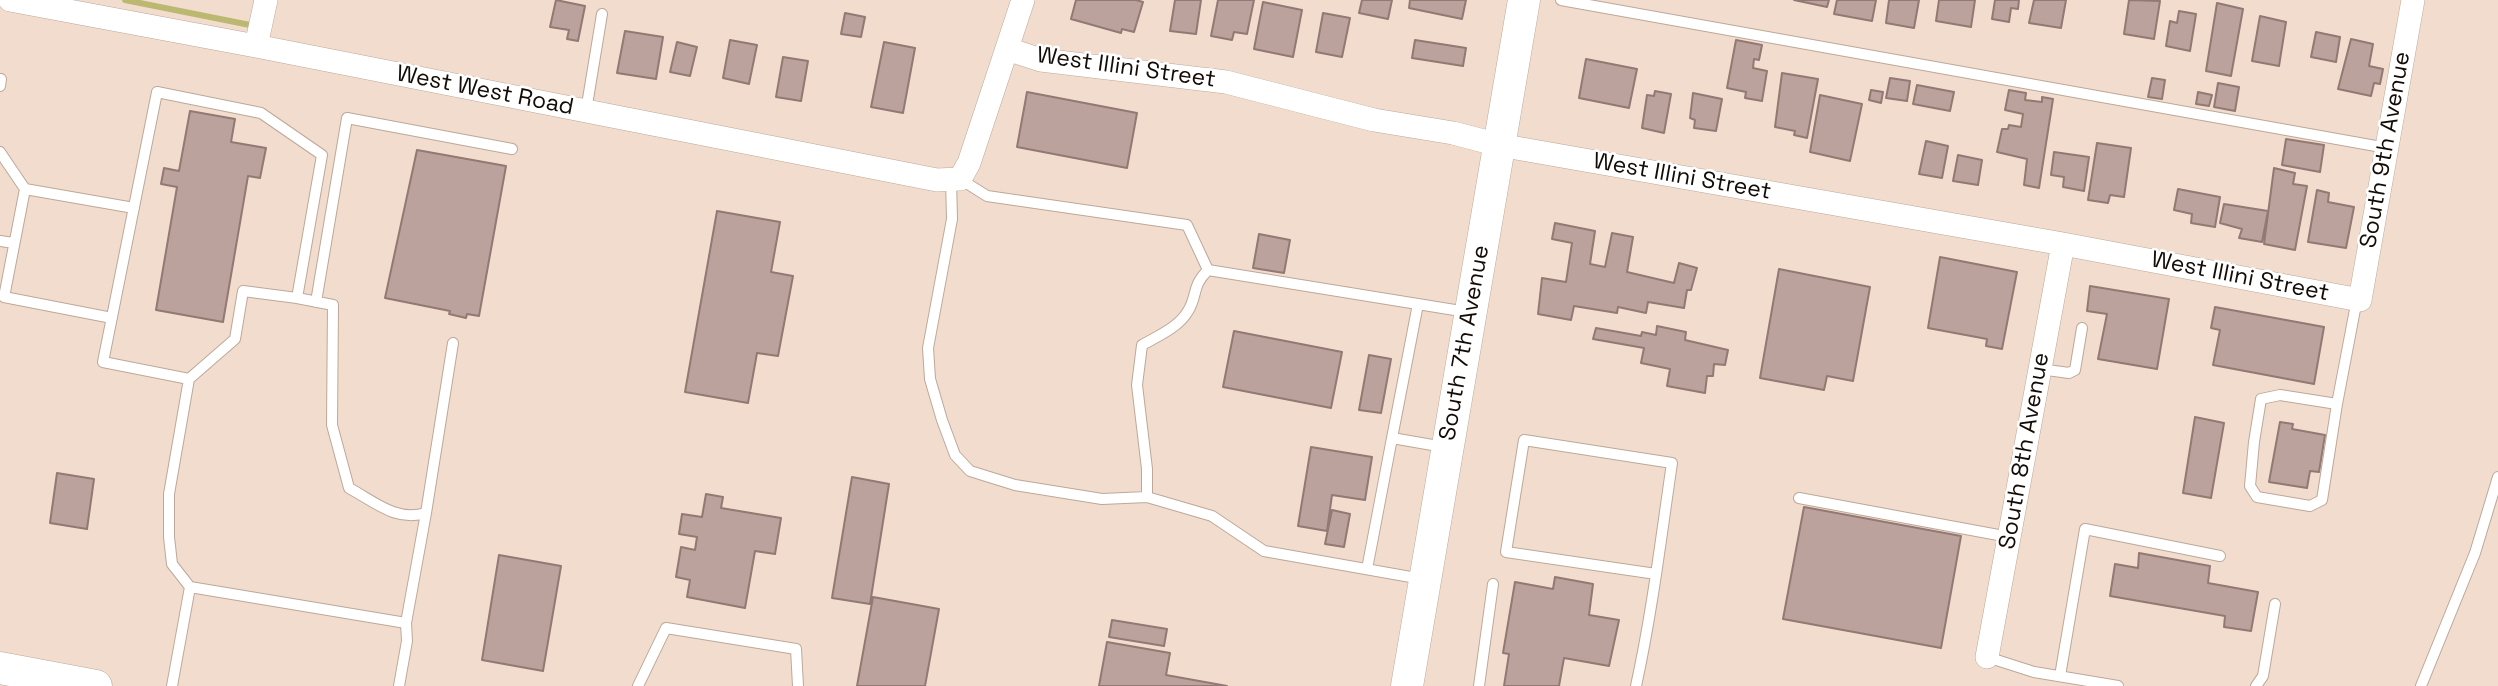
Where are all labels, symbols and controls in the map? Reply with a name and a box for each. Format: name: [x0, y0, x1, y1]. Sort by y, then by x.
street label: West Illini Street: [1035, 42, 1217, 94]
street label: South 9th Avenue: [2355, 50, 2417, 250]
street label: West West Road: [394, 60, 576, 122]
street label: West Illini Street: [1591, 148, 1773, 206]
street label: South 7th Avenue: [1434, 243, 1496, 443]
street label: West Illini Street: [2149, 246, 2331, 308]
street label: South 8th Avenue: [1994, 351, 2056, 551]

